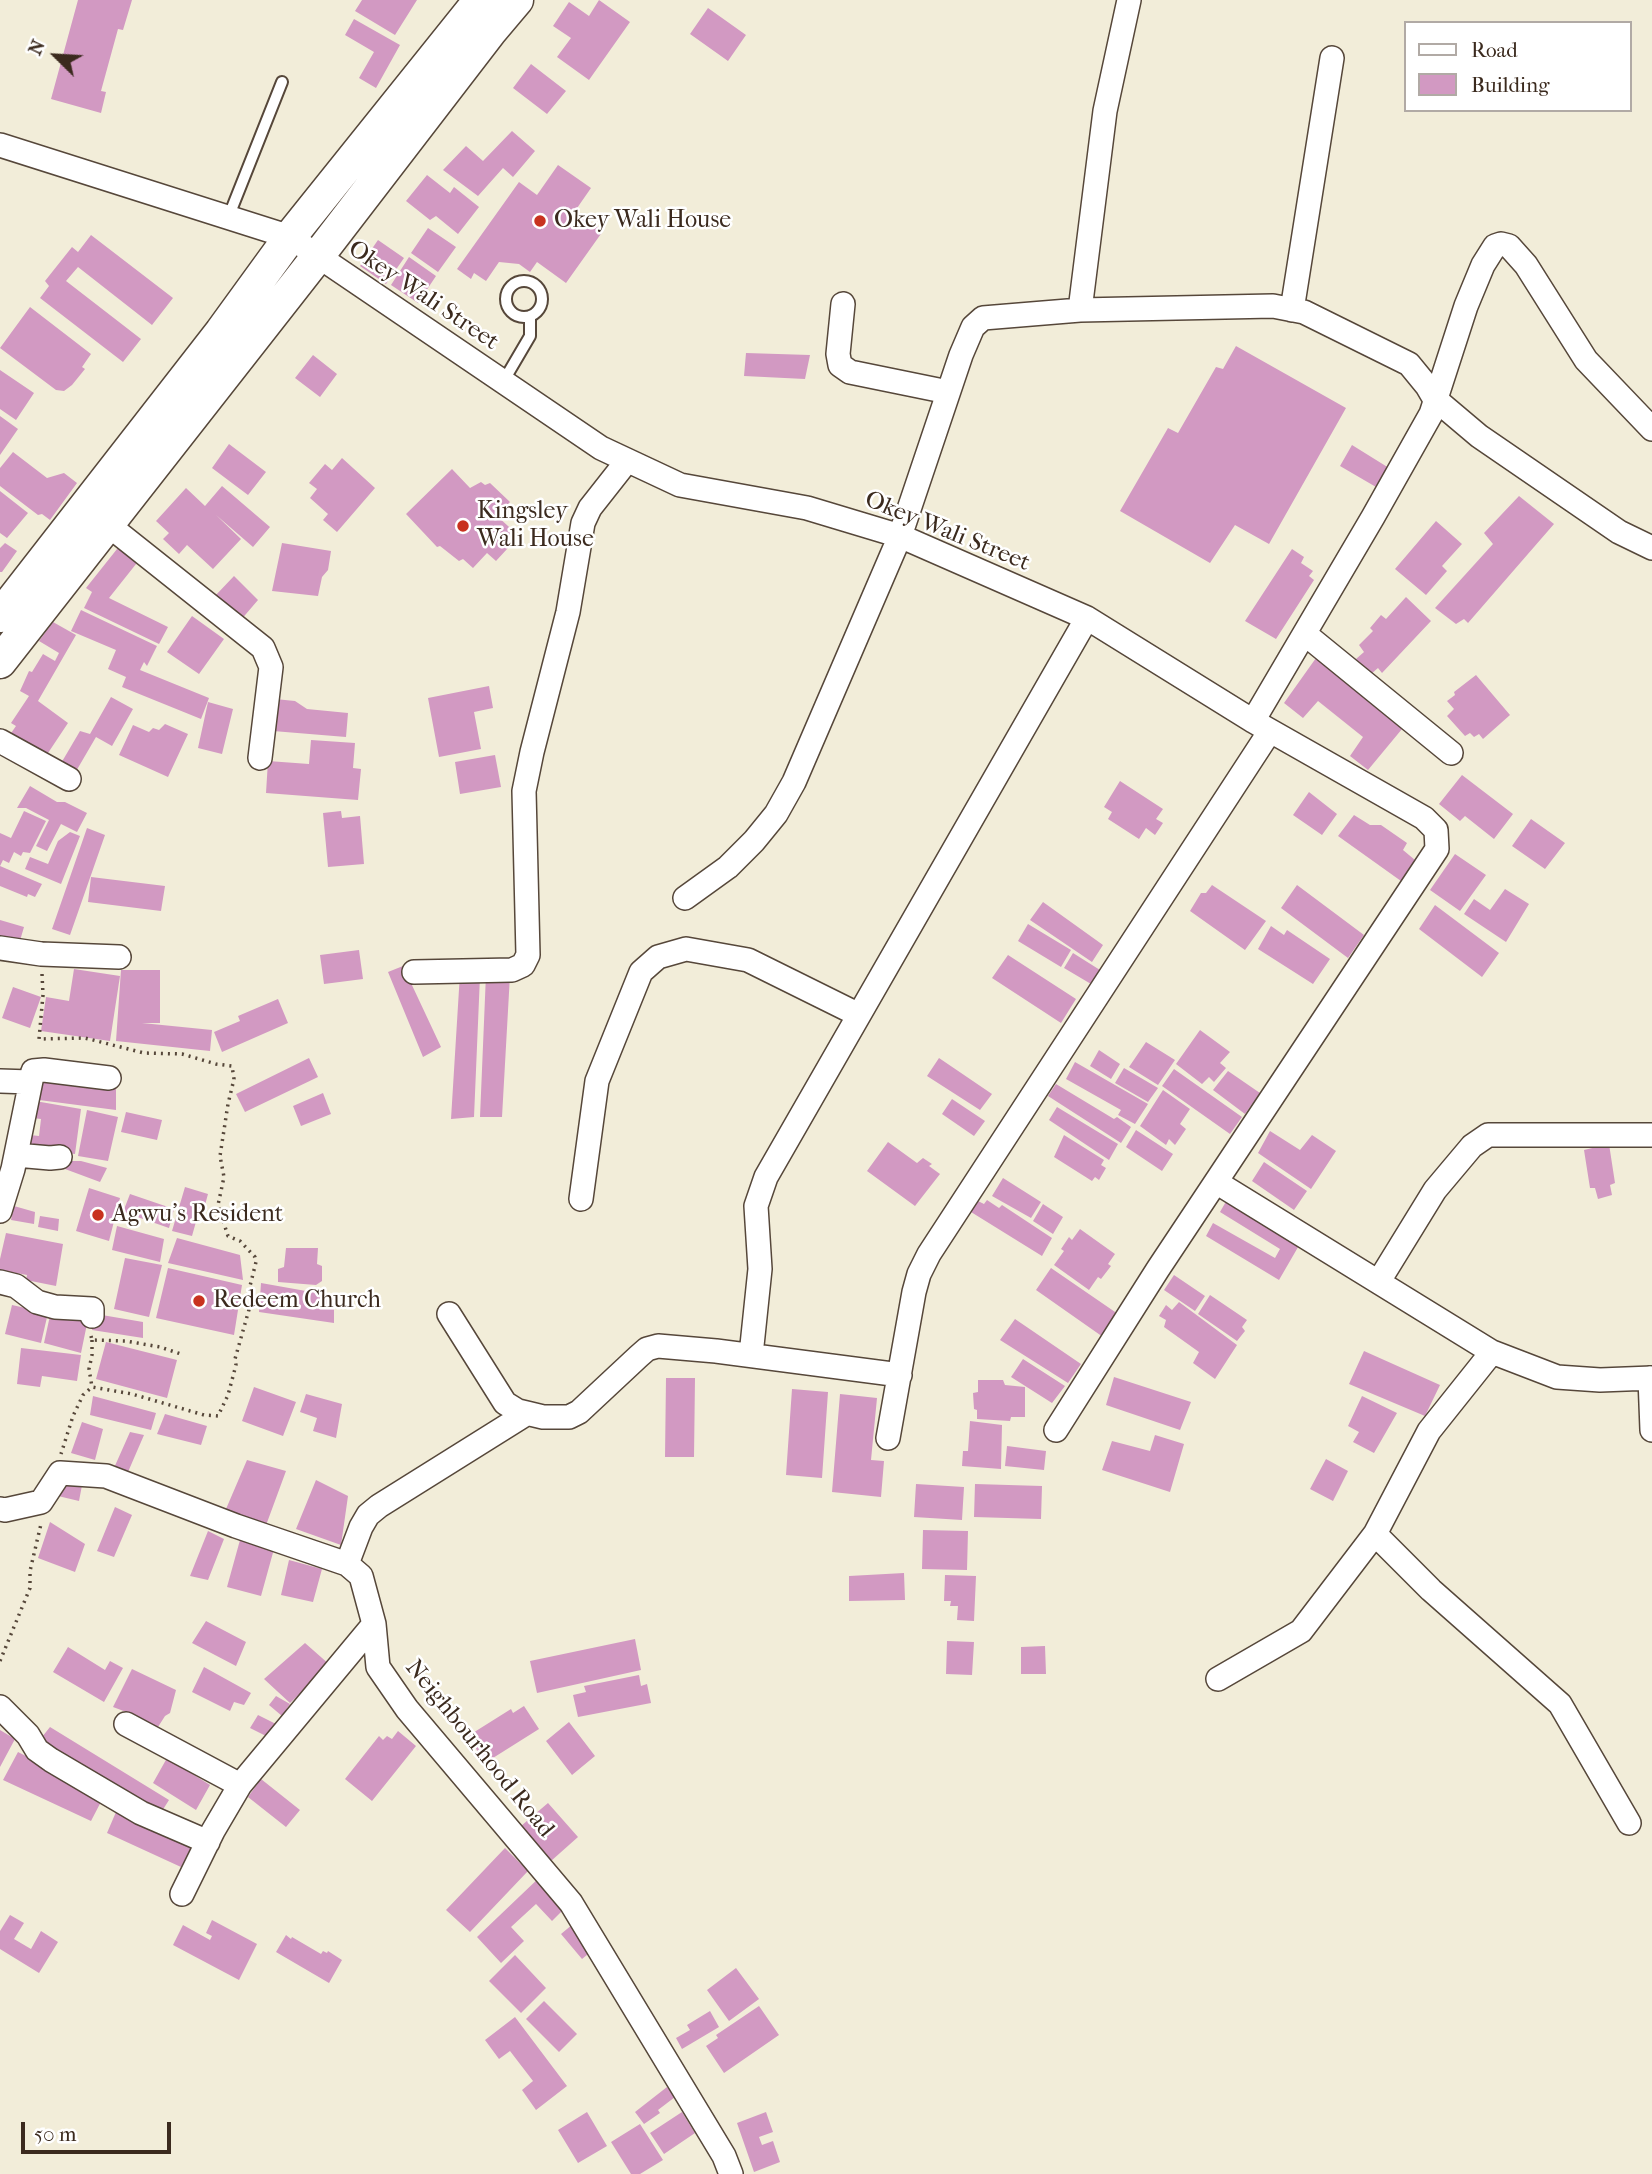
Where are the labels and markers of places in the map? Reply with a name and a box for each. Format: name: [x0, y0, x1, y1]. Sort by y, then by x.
place label: Okey Wali House: [554, 207, 731, 235]
marker: Okey Wali House: [532, 213, 548, 229]
place label: Kingsley Wali House: [477, 498, 594, 554]
marker: Kingsley Wali House: [455, 518, 471, 534]
place label: Agwu's Resident: [112, 1201, 283, 1229]
marker: Agwu's Resident: [90, 1207, 106, 1223]
place label: Redeem Church: [213, 1287, 381, 1315]
marker: Redeem Church: [191, 1293, 207, 1309]

